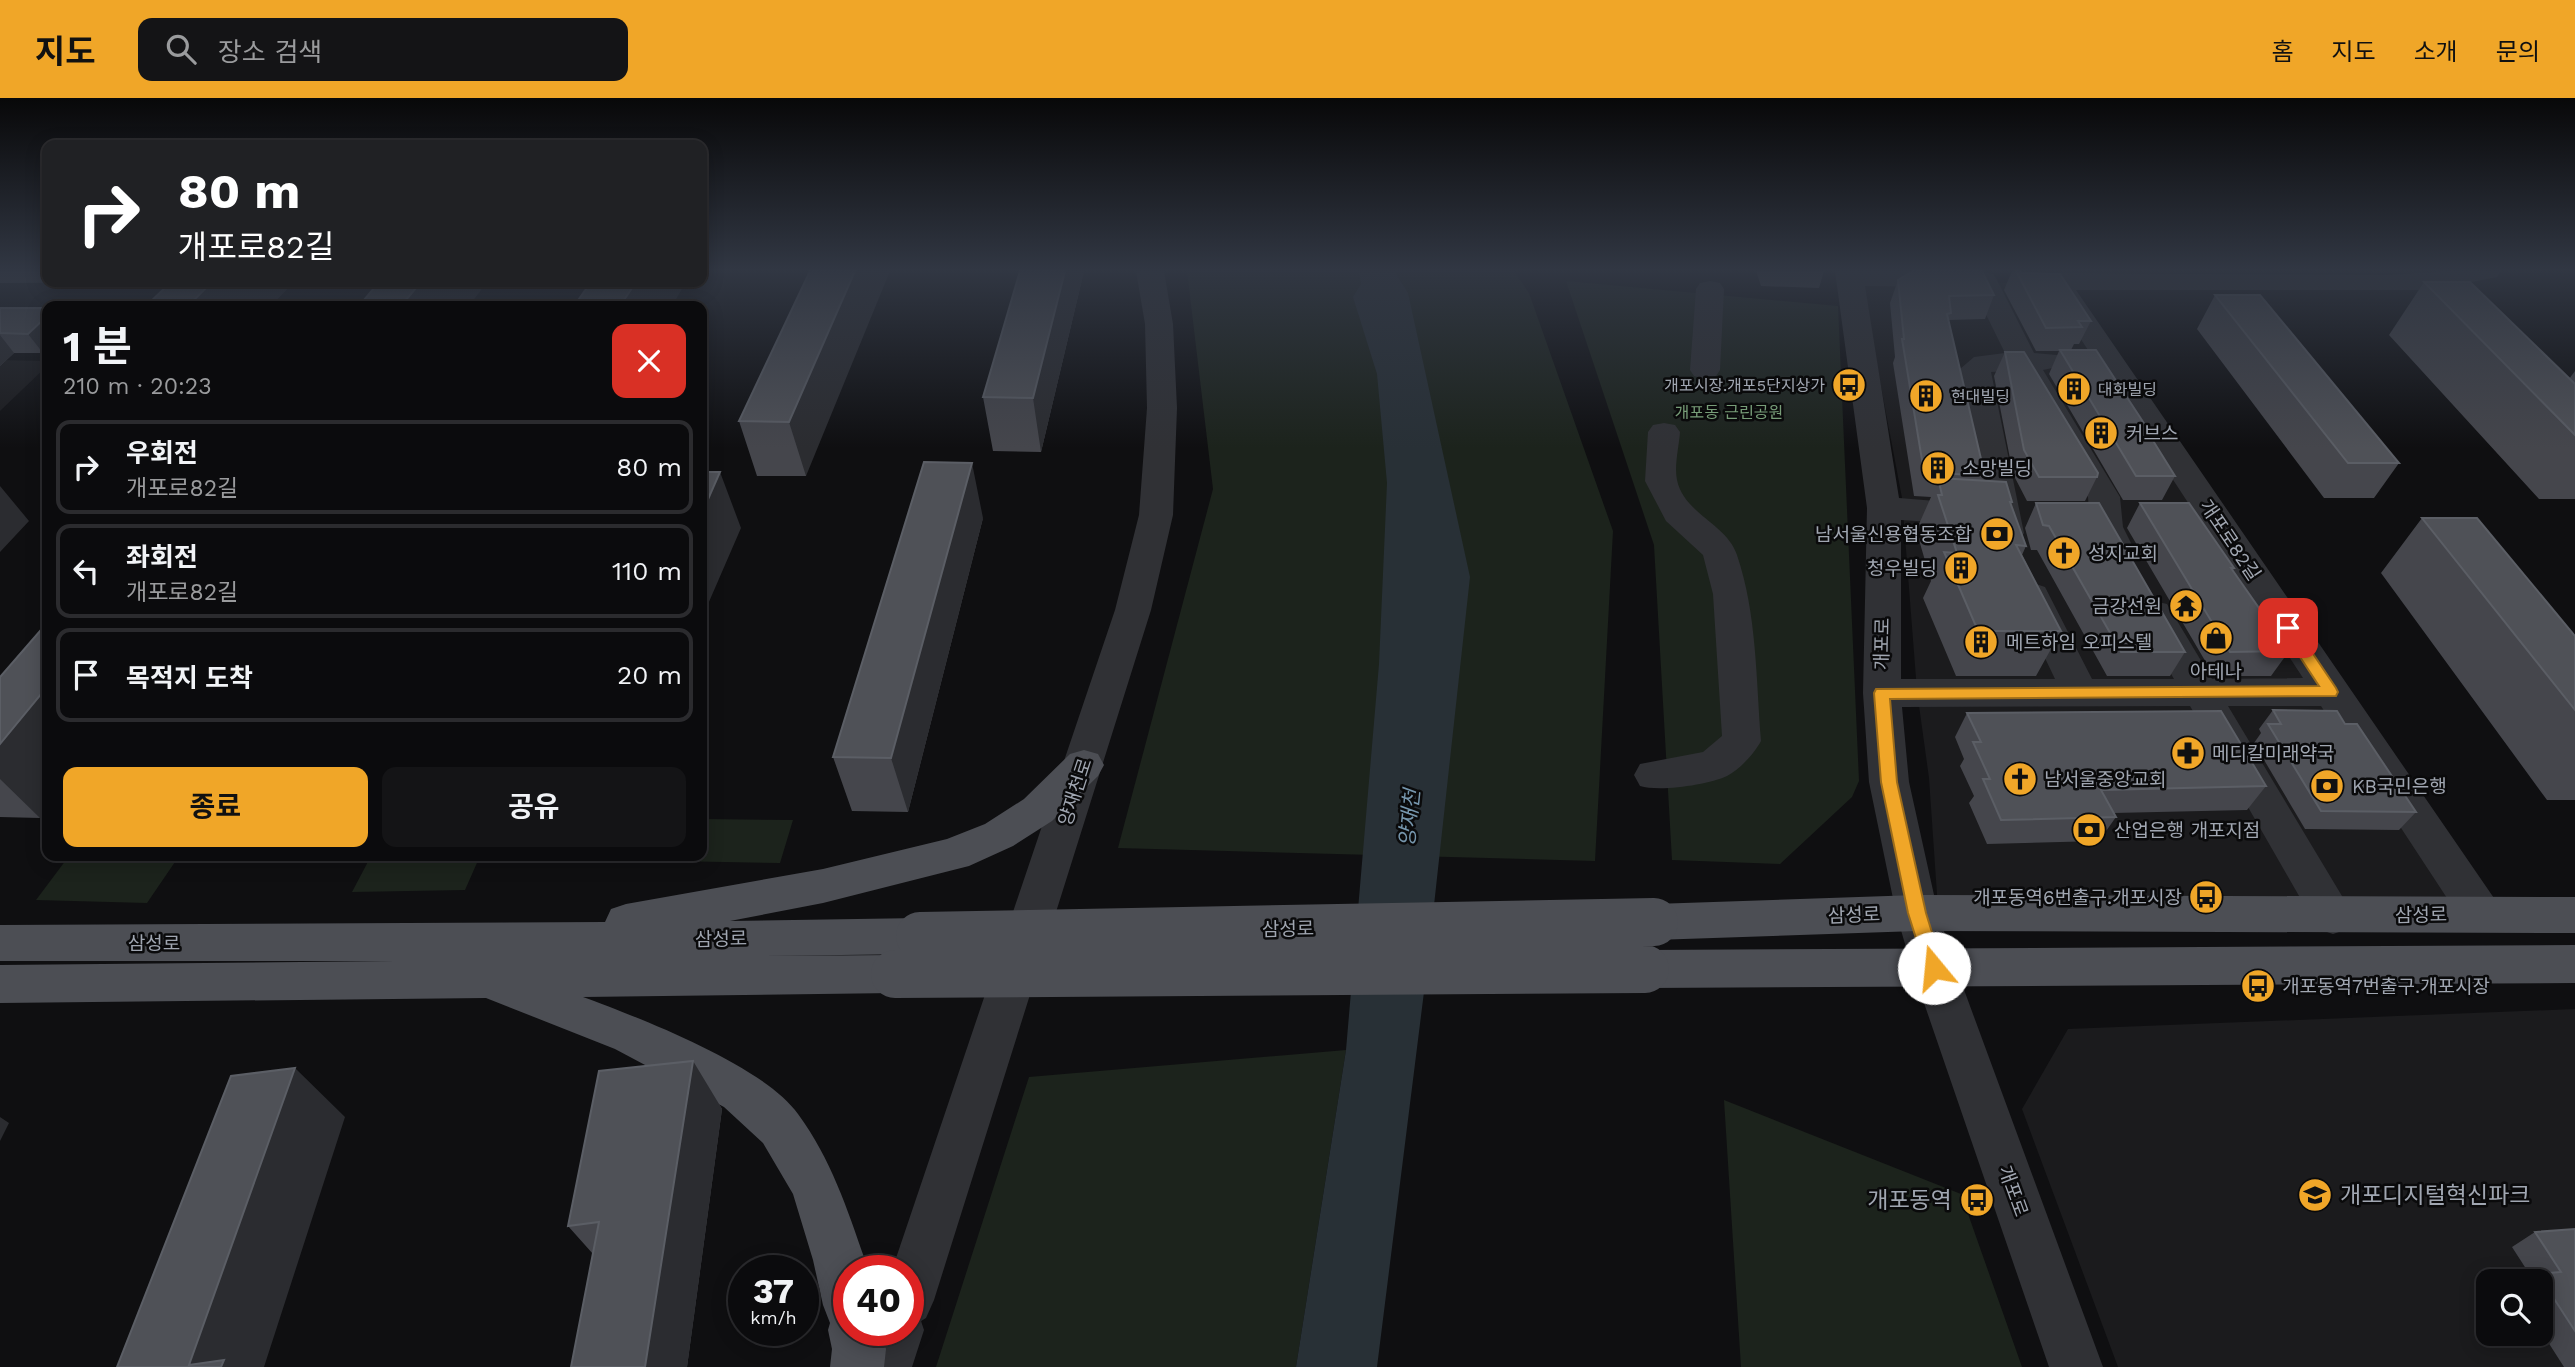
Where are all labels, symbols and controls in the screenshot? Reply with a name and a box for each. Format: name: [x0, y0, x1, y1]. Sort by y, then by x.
search box: [138, 18, 628, 81]
icon: search: [162, 30, 200, 68]
text: 지도: [35, 32, 96, 71]
text: 장소 검색: [218, 37, 322, 67]
text: 홈: [2271, 38, 2293, 66]
text: 지도: [2331, 38, 2376, 66]
text: 소개: [2414, 38, 2458, 66]
text: 문의: [2496, 38, 2540, 66]
text: 80 m: [178, 162, 300, 220]
icon: right: [63, 168, 154, 259]
text: 개포로82길: [178, 228, 334, 266]
text: 1 분: [63, 322, 132, 371]
button: close: [612, 324, 686, 398]
bus stop icon: 개포시장.개포5단지상가: [1830, 366, 1868, 404]
building icon: 대화빌딩: [2055, 370, 2093, 408]
text: 210 m · 20:23: [63, 373, 212, 400]
place label: 개포시장.개포5단지상가: [1664, 376, 1825, 395]
building icon: 현대빌딩: [1907, 377, 1945, 415]
place label: 대화빌딩: [2098, 380, 2157, 399]
place label: 현대빌딩: [1951, 387, 2010, 406]
park label: 개포동 근린공원: [1675, 403, 1783, 422]
building icon: 커브스: [2082, 414, 2120, 452]
place label: 커브스: [2126, 422, 2178, 445]
text: 우회전: [126, 438, 198, 468]
icon: right: [67, 448, 105, 486]
building icon: 소망빌딩: [1919, 449, 1957, 487]
text: 80 m: [616, 452, 682, 482]
place label: 소망빌딩: [1962, 457, 2032, 480]
text: 개포로82길: [126, 475, 238, 502]
street label: 개포로82길: [2195, 495, 2265, 585]
bank icon: 남서울신용협동조합: [1978, 515, 2016, 553]
place label: 남서울신용협동조합: [1815, 523, 1973, 546]
church icon: 성지교회: [2045, 534, 2083, 572]
text: 좌회전: [126, 542, 198, 572]
place label: 성지교회: [2088, 542, 2158, 565]
building icon: 청우빌딩: [1942, 549, 1980, 587]
icon: left: [67, 552, 105, 590]
text: 110 m: [612, 556, 682, 586]
place label: 청우빌딩: [1867, 557, 1937, 580]
text: 개포로82길: [126, 579, 238, 606]
temple icon: 금강선원: [2167, 587, 2205, 625]
place label: 금강선원: [2092, 595, 2162, 618]
pin: [2258, 598, 2318, 658]
icon: arrive: [2269, 609, 2307, 647]
street label: 개포로: [1870, 618, 1894, 670]
shop icon: 아테나: [2197, 619, 2235, 657]
building icon: 메트하임 오피스텔: [1962, 623, 2000, 661]
place label: 메트하임 오피스텔: [2006, 631, 2152, 654]
icon: arrive: [67, 656, 105, 694]
text: 20 m: [617, 660, 682, 690]
place label: 아테나: [2190, 660, 2242, 683]
text: 목적지 도착: [126, 663, 253, 693]
pharmacy icon: 메디칼미래약국: [2169, 734, 2207, 772]
place label: 메디칼미래약국: [2212, 742, 2334, 765]
street label: 양재천로: [1053, 755, 1097, 829]
church icon: 남서울중앙교회: [2001, 760, 2039, 798]
button: 종료: [63, 767, 368, 847]
button: 공유: [382, 767, 686, 847]
bank icon: KB국민은행: [2308, 767, 2346, 805]
place label: 남서울중앙교회: [2044, 768, 2166, 791]
place label: KB국민은행: [2352, 775, 2447, 798]
water label: 양재천: [1394, 785, 1425, 848]
bank icon: 산업은행 개포지점: [2070, 811, 2108, 849]
place label: 산업은행 개포지점: [2114, 819, 2260, 842]
bus stop icon: 개포동역6번출구.개포시장: [2187, 878, 2225, 916]
place label: 개포동역6번출구.개포시장: [1973, 886, 2182, 909]
street label: 삼성로: [1827, 903, 1881, 927]
street label: 삼성로: [2395, 903, 2447, 927]
street label: 삼성로: [1262, 917, 1314, 941]
street label: 삼성로: [695, 927, 747, 951]
position arrow: [1897, 931, 1971, 1005]
street label: 삼성로: [128, 932, 180, 955]
bus stop icon: 개포동역7번출구.개포시장: [2239, 967, 2277, 1005]
place label: 개포동역7번출구.개포시장: [2282, 975, 2490, 998]
street label: 개포로: [1993, 1162, 2033, 1220]
school or university icon: 개포디지털혁신파크: [2296, 1176, 2334, 1214]
bus stop icon: 개포동역: [1958, 1181, 1996, 1219]
place label: 개포디지털혁신파크: [2340, 1182, 2530, 1209]
place label: 개포동역: [1867, 1187, 1952, 1214]
speed limit sign: 40: [833, 1255, 924, 1346]
map controls: [2476, 1269, 2553, 1346]
button: search: [2476, 1269, 2553, 1346]
text: 37: [753, 1270, 794, 1312]
text: km/h: [750, 1307, 797, 1328]

